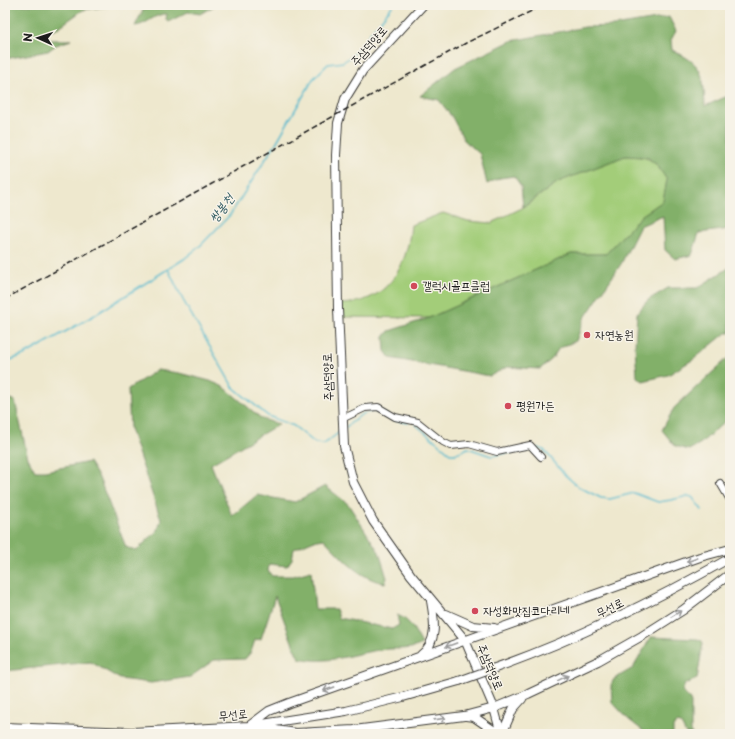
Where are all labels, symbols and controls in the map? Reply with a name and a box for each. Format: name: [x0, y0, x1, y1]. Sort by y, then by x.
north arrow: [18, 18, 58, 58]
street label: 주삼덕양로: [346, 21, 391, 69]
text: N: [19, 32, 36, 42]
water label: 쌍봉천: [204, 188, 239, 226]
place label: 갤럭시골프클럽: [422, 276, 490, 294]
marker: 갤럭시골프클럽: [409, 281, 419, 291]
place label: 자연농원: [595, 325, 634, 343]
marker: 자연농원: [582, 330, 592, 340]
street label: 주삼덕양로: [317, 353, 337, 401]
place label: 평원가든: [516, 396, 555, 414]
marker: 평원가든: [503, 401, 513, 411]
one-way arrow: [687, 556, 699, 564]
street label: 무선로: [593, 593, 627, 622]
place label: 자성화맛집코다리네: [483, 601, 570, 619]
marker: 자성화맛집코다리네: [470, 606, 480, 616]
one-way arrow: [670, 610, 682, 618]
one-way arrow: [445, 641, 457, 649]
street label: 주삼덕양로: [473, 641, 509, 692]
one-way arrow: [556, 674, 568, 681]
one-way arrow: [323, 685, 335, 693]
street label: 무선로: [218, 704, 248, 724]
one-way arrow: [433, 715, 446, 723]

